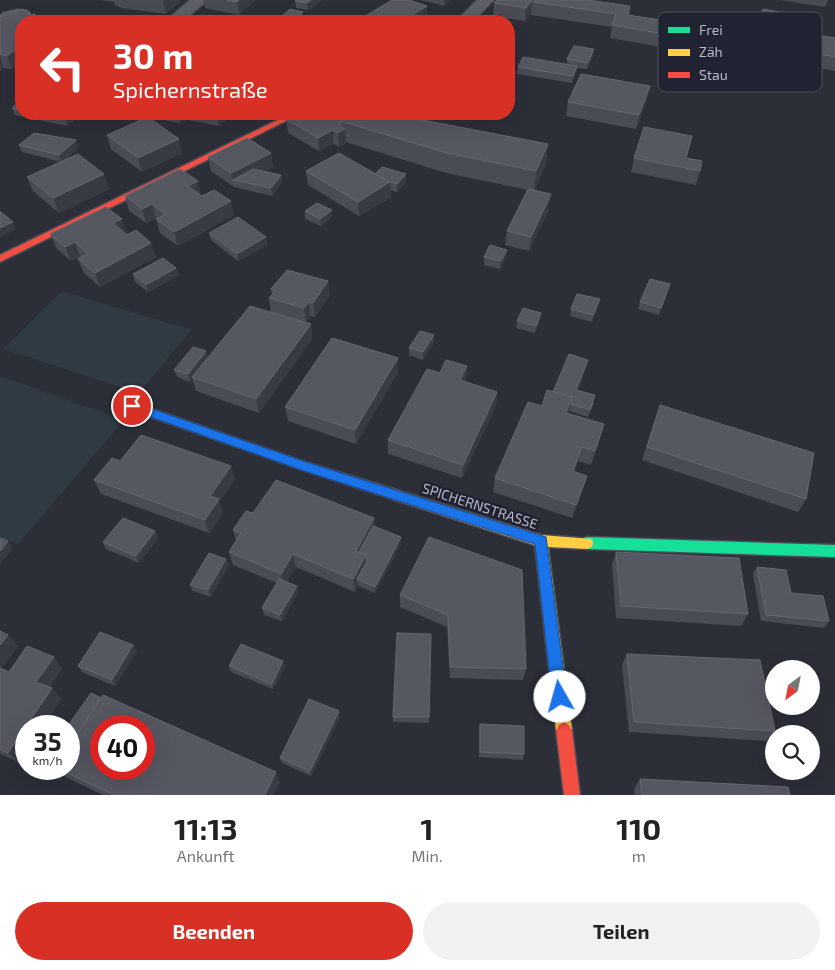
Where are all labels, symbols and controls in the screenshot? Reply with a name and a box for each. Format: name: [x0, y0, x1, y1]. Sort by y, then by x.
legend: [658, 12, 822, 92]
text: Frei: [699, 21, 723, 38]
text: 30 m: [113, 34, 193, 76]
icon: left: [30, 35, 95, 100]
text: Zäh: [699, 43, 723, 60]
text: Stau: [699, 66, 728, 83]
text: Spichernstraße: [113, 76, 268, 102]
pin: [111, 385, 153, 427]
icon: arrive: [118, 392, 146, 420]
street label: SPICHERNSTRASSE: [420, 479, 540, 532]
north arrow: [765, 660, 820, 715]
map controls: [765, 660, 820, 780]
position arrow: [533, 670, 585, 722]
speed limit sign: 40: [90, 715, 155, 780]
button: search: [765, 725, 820, 780]
text: 35: [34, 726, 61, 756]
text: km/h: [33, 753, 62, 767]
text: 11:13: [174, 810, 238, 846]
text: 1: [420, 810, 433, 846]
text: 110: [616, 810, 661, 846]
text: Ankunft: [177, 846, 235, 865]
text: Min.: [411, 846, 442, 865]
text: m: [632, 846, 646, 865]
button: Beenden: [15, 902, 413, 960]
button: Teilen: [423, 902, 820, 960]

